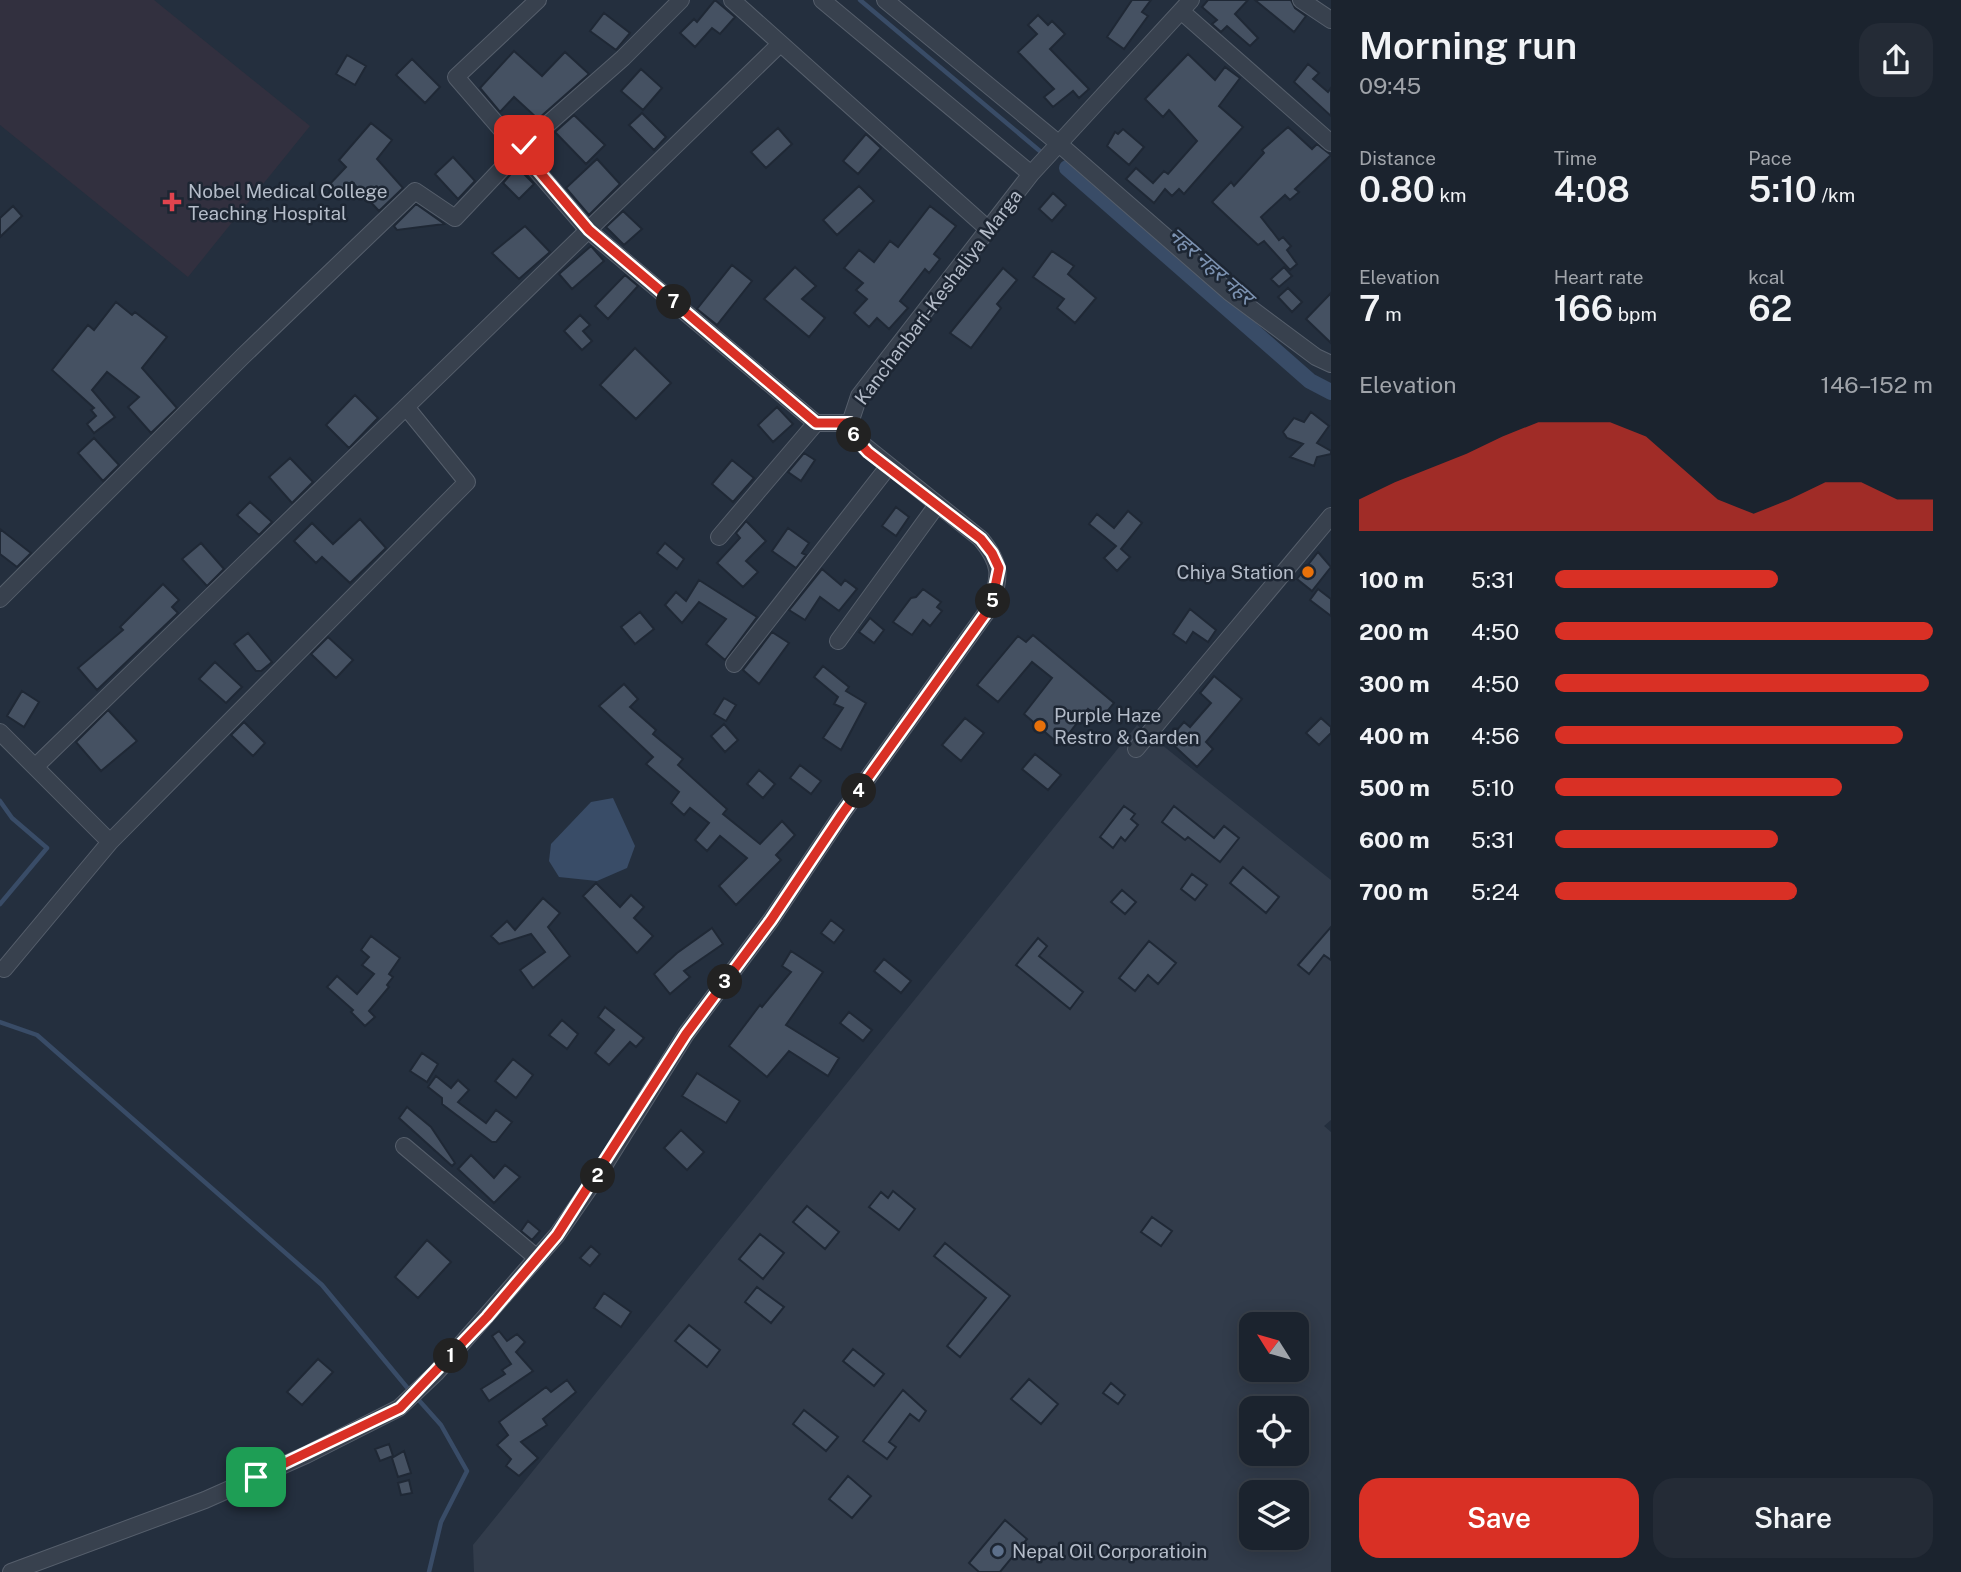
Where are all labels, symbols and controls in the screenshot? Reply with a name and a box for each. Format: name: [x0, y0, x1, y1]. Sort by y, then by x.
text: Morning run: [1359, 23, 1577, 68]
button: share: [1859, 23, 1933, 97]
text: 09:45: [1359, 72, 1421, 99]
pin: [494, 115, 554, 175]
icon: check: [505, 126, 543, 164]
text: Distance: [1359, 147, 1436, 169]
text: Time: [1554, 147, 1597, 169]
text: Pace: [1748, 147, 1792, 169]
text: 0.80: [1359, 169, 1435, 210]
text: 4:08: [1554, 169, 1630, 210]
text: 5:10: [1748, 169, 1817, 210]
place label: Nobel Medical College Teaching Hospital: [188, 180, 388, 224]
text: km: [1435, 184, 1467, 206]
text: /km: [1817, 184, 1855, 206]
street label: Kanchanbari-Keshaliya Marga: [850, 185, 1026, 409]
marker: Nobel Medical College Teaching Hospital: [162, 192, 182, 212]
water label: नहर नहर नहर: [1164, 222, 1262, 312]
text: Elevation: [1359, 266, 1440, 288]
text: Heart rate: [1554, 266, 1643, 288]
text: kcal: [1748, 266, 1785, 288]
pin: 7: [656, 284, 692, 320]
text: 7: [1359, 288, 1381, 329]
text: 166: [1554, 288, 1613, 329]
text: 62: [1748, 288, 1792, 329]
text: 7: [668, 290, 679, 312]
text: m: [1381, 303, 1402, 325]
text: bpm: [1613, 303, 1657, 325]
text: Elevation: [1359, 371, 1457, 398]
text: 146–152 m: [1821, 371, 1933, 398]
pin: 6: [836, 418, 872, 452]
text: 6: [847, 423, 860, 445]
place label: Chiya Station: [1177, 561, 1294, 583]
marker: Chiya Station: [1300, 564, 1316, 580]
text: 100 m: [1359, 566, 1424, 593]
text: 5:31: [1471, 566, 1515, 593]
pin: 5: [976, 584, 1010, 618]
text: 5: [986, 589, 999, 611]
text: 200 m: [1359, 618, 1429, 645]
text: 4:50: [1471, 618, 1519, 645]
text: 300 m: [1359, 670, 1430, 697]
text: 4:50: [1471, 670, 1519, 697]
place label: Purple Haze Restro & Garden: [1054, 704, 1199, 748]
marker: Purple Haze Restro & Garden: [1032, 718, 1048, 734]
text: 400 m: [1359, 722, 1429, 749]
text: 4:56: [1471, 722, 1520, 749]
pin: 4: [842, 774, 876, 808]
text: 500 m: [1359, 774, 1430, 801]
text: 5:10: [1471, 774, 1514, 801]
text: 4: [852, 779, 865, 801]
text: 600 m: [1359, 826, 1429, 853]
text: 5:31: [1471, 826, 1515, 853]
text: 700 m: [1359, 878, 1429, 905]
text: 5:24: [1471, 878, 1520, 905]
pin: 3: [708, 964, 742, 1000]
text: 3: [718, 970, 731, 992]
pin: 2: [580, 1158, 616, 1194]
text: 2: [591, 1164, 604, 1186]
north arrow: [1239, 1312, 1309, 1382]
map controls: [1239, 1312, 1309, 1550]
pin: 1: [434, 1338, 468, 1374]
text: 1: [446, 1344, 455, 1366]
button: locate: [1239, 1396, 1309, 1466]
pin: [226, 1447, 286, 1507]
icon: arrive: [237, 1458, 275, 1496]
button: Save: [1359, 1478, 1639, 1558]
button: Share: [1653, 1478, 1933, 1558]
button: layers: [1239, 1480, 1309, 1550]
place label: Nepal Oil Corporatioin: [1012, 1540, 1207, 1562]
marker: Nepal Oil Corporatioin: [990, 1543, 1006, 1559]

